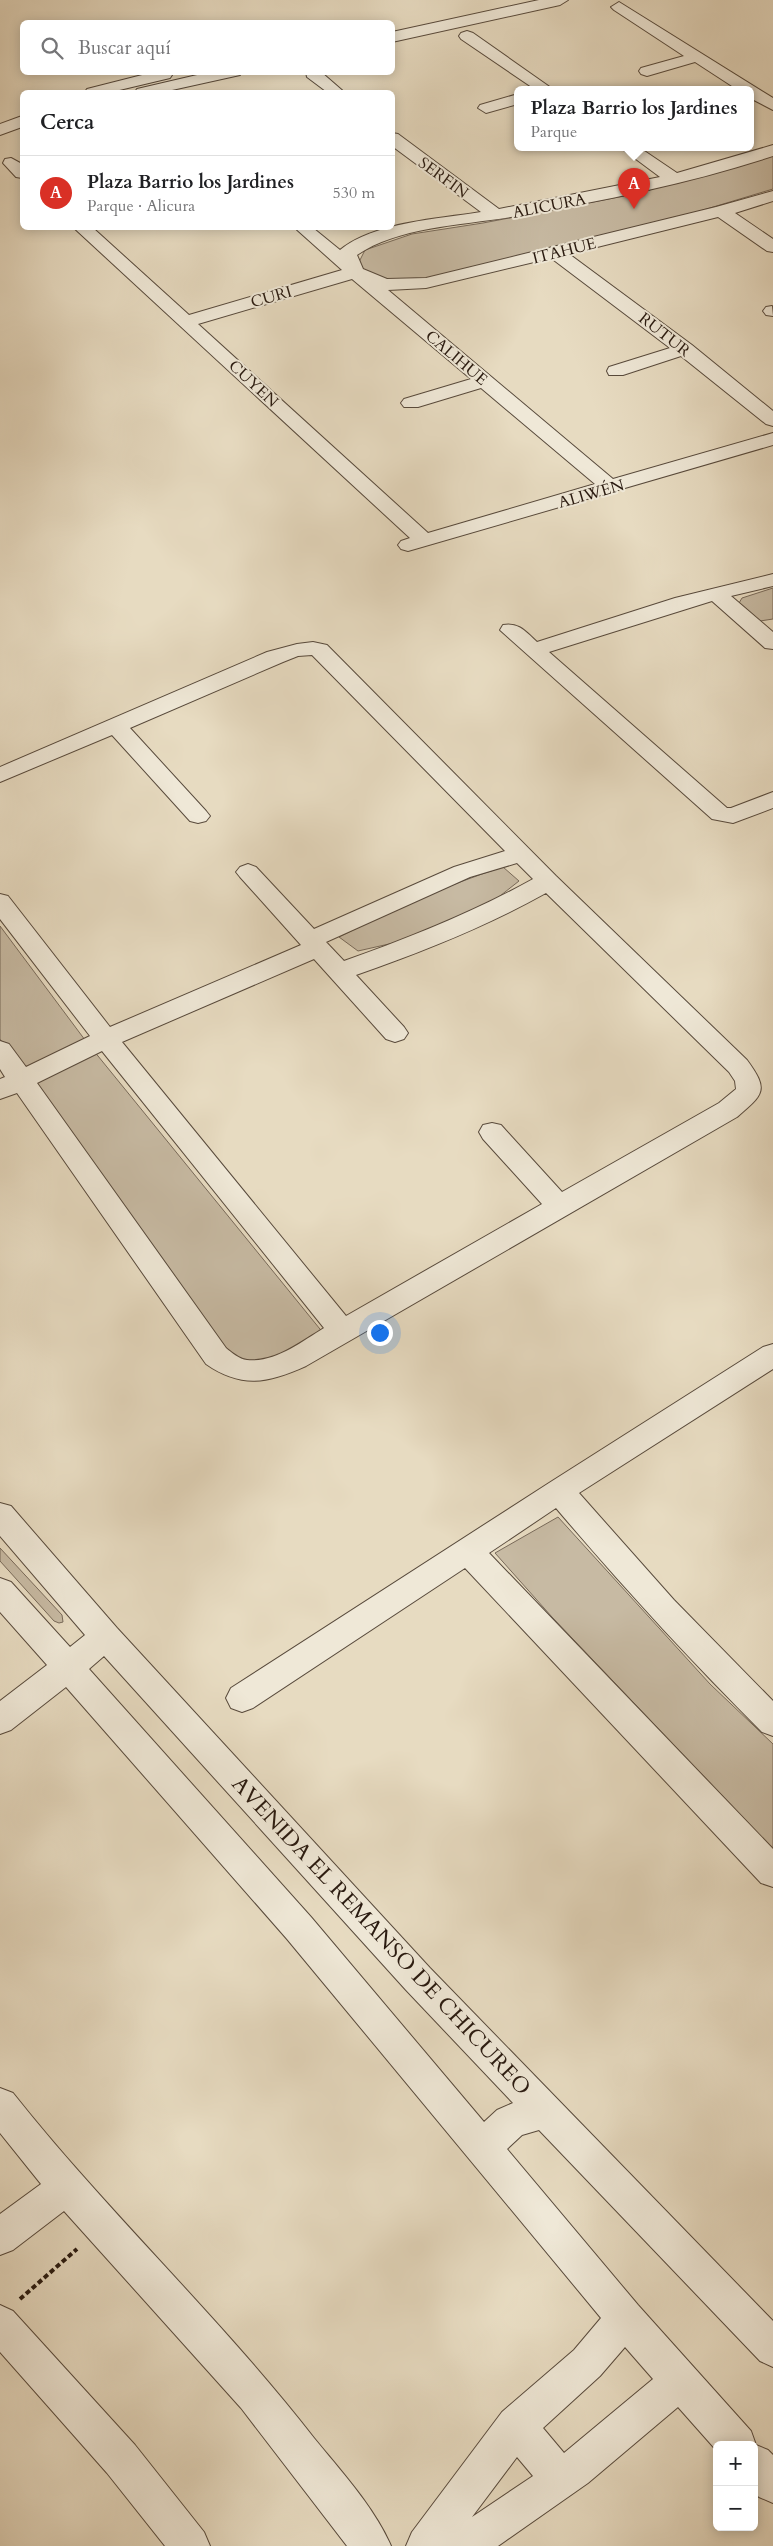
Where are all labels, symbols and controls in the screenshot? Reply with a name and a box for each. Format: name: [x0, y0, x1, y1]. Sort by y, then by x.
search box: [20, 20, 395, 75]
icon: search: [38, 34, 66, 62]
text: Buscar aquí: [78, 35, 171, 61]
popup: [514, 86, 754, 151]
text: Plaza Barrio los Jardines: [531, 95, 737, 121]
text: Cerca: [40, 108, 94, 137]
text: Parque: [531, 121, 577, 143]
street label: SERFIN: [414, 152, 473, 204]
pin: A: [618, 168, 650, 209]
text: Plaza Barrio los Jardines: [87, 169, 294, 195]
text: A: [50, 182, 62, 204]
text: 530 m: [333, 182, 375, 204]
street label: ALICURA: [511, 188, 588, 224]
text: Parque · Alicura: [87, 195, 195, 217]
street label: ITAHUE: [530, 232, 599, 269]
street label: CURI: [248, 281, 294, 313]
street label: RUTUR: [634, 308, 695, 362]
street label: CALIHUE: [421, 325, 492, 390]
street label: CUYEN: [224, 355, 283, 413]
street label: ALIWÉN: [556, 474, 627, 514]
your location: [367, 1320, 393, 1346]
street label: AVENIDA EL REMANSO DE CHICUREO: [225, 1769, 538, 2102]
map controls: [713, 2441, 758, 2531]
button: +: [713, 2441, 758, 2486]
button: −: [713, 2486, 758, 2531]

